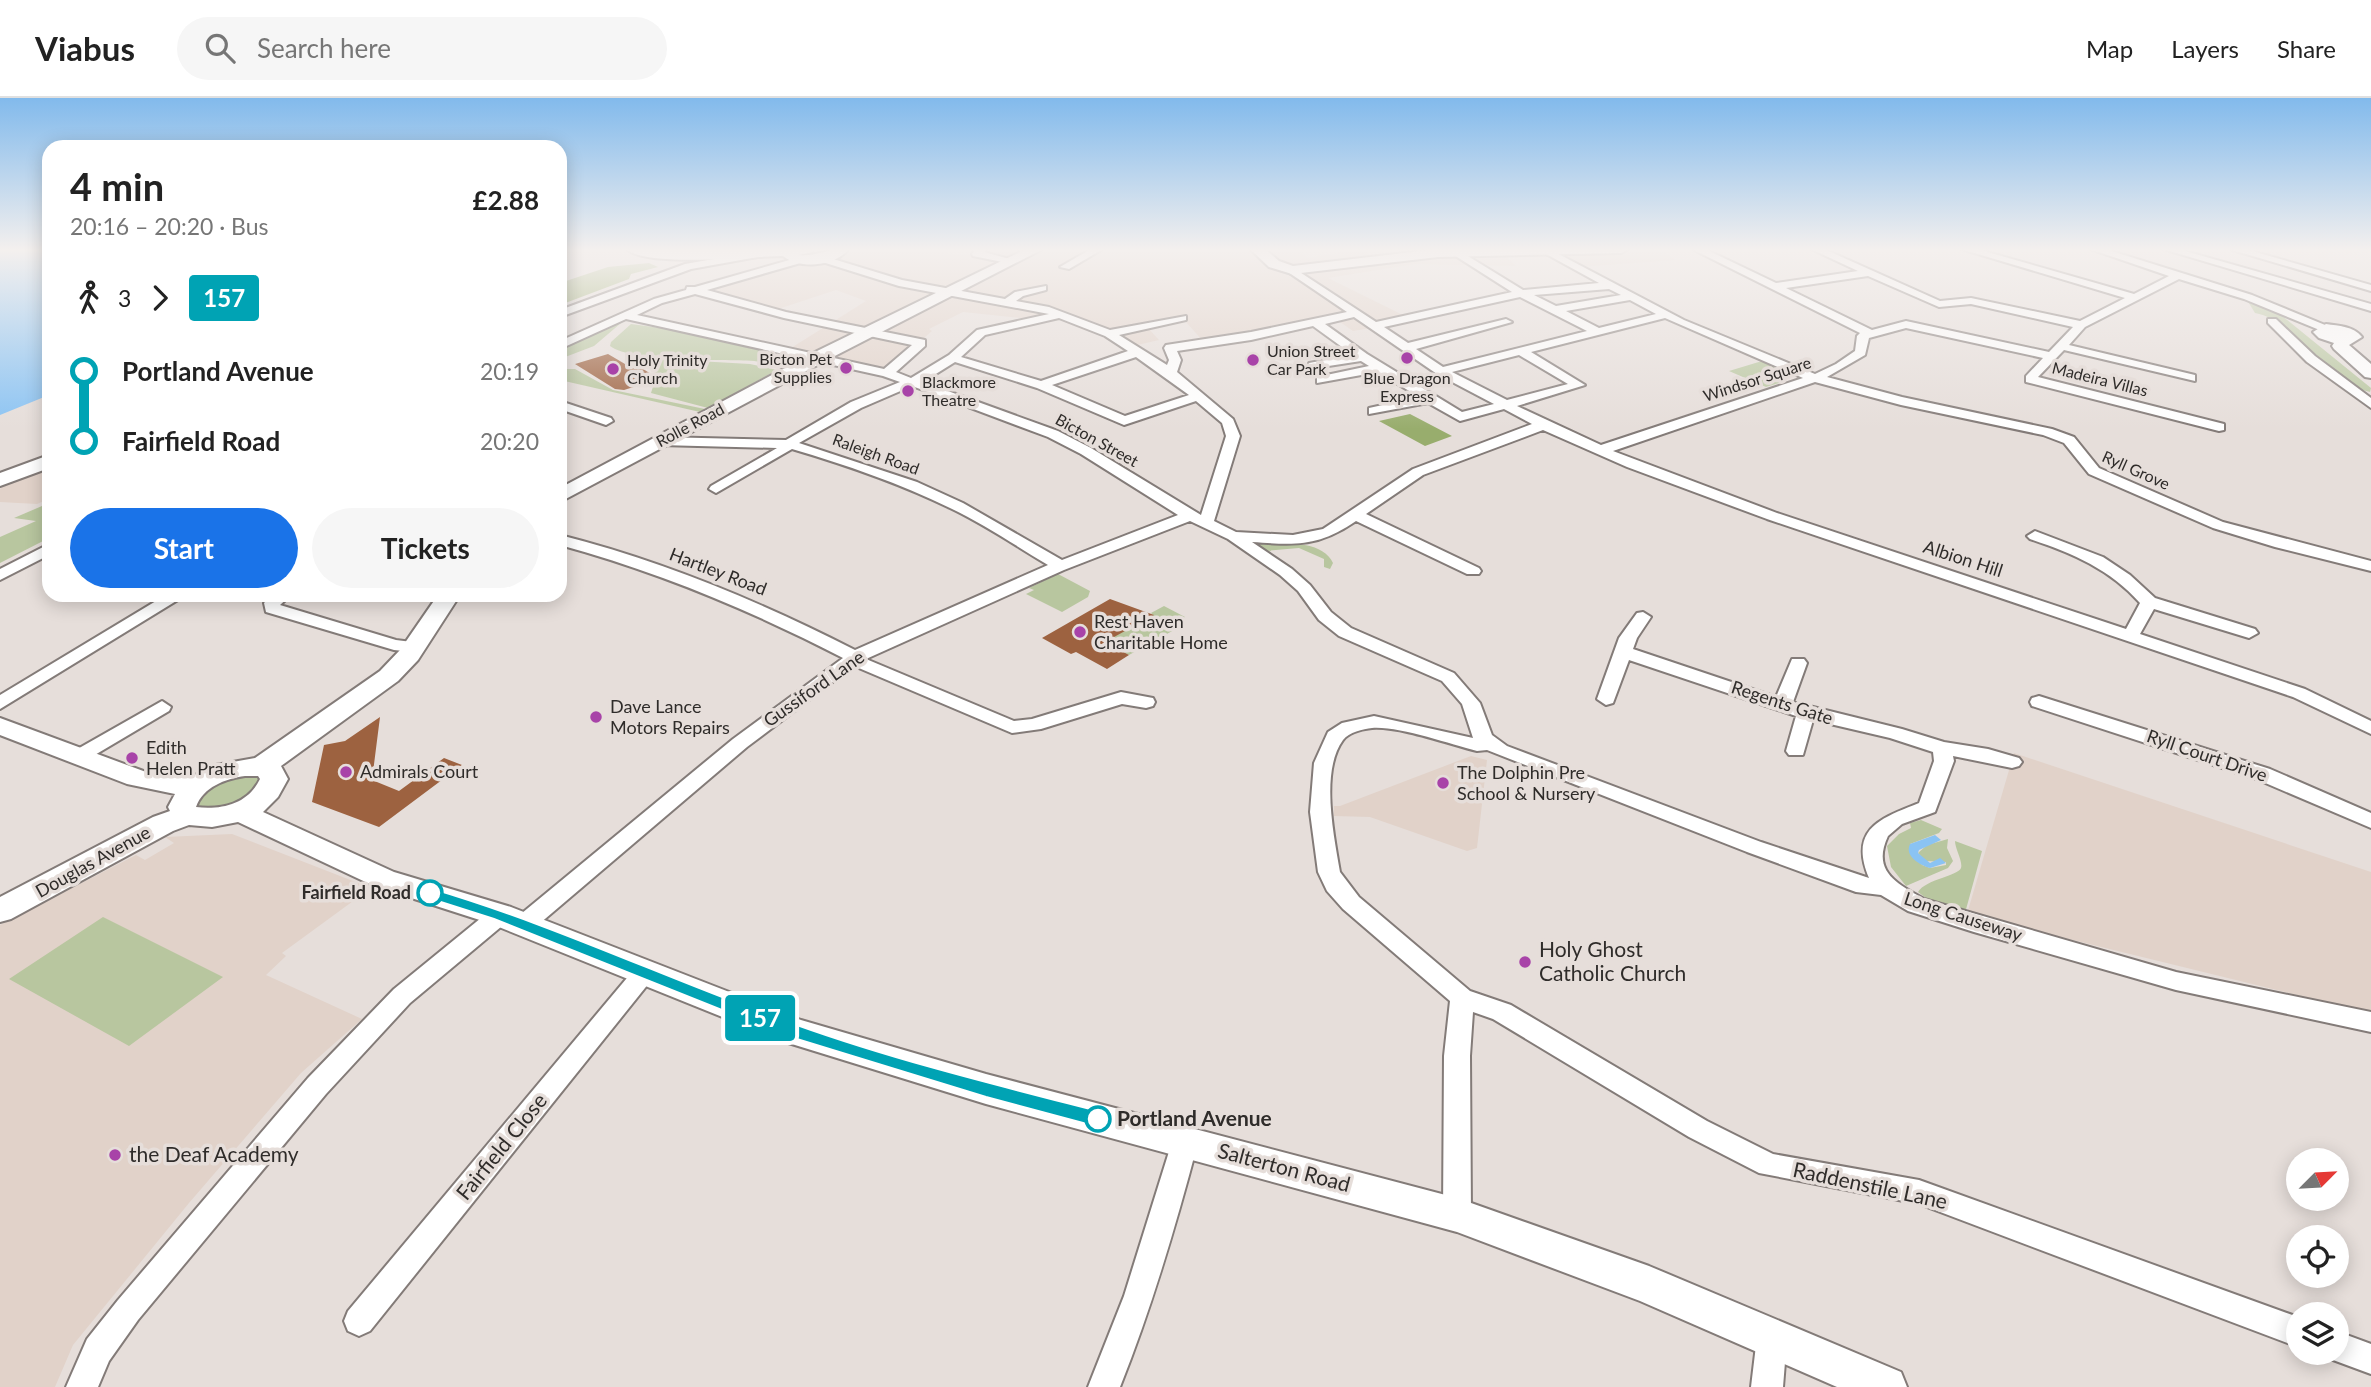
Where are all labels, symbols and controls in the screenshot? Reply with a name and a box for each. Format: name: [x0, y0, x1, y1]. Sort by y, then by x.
search box: [177, 17, 667, 80]
text: Viabus: [35, 28, 135, 68]
icon: search: [201, 29, 239, 67]
text: Search here: [257, 32, 391, 64]
text: Map: [2086, 34, 2133, 63]
text: Layers: [2171, 34, 2239, 63]
text: Share: [2277, 34, 2336, 63]
text: 4 min: [70, 163, 164, 209]
text: £2.88: [473, 184, 539, 216]
text: 20:16 – 20:20 · Bus: [70, 212, 269, 240]
icon: walk: [70, 279, 108, 317]
icon: forward: [141, 279, 179, 317]
text: 157: [203, 283, 245, 312]
text: 3: [118, 284, 131, 312]
place label: Union Street Car Park: [1267, 341, 1356, 378]
place label: Bicton Pet Supplies: [759, 349, 832, 386]
place label: Holy Trinity Church: [627, 350, 708, 387]
marker: Blue Dragon Express: [1399, 350, 1415, 366]
marker: Union Street Car Park: [1245, 352, 1261, 368]
street label: Windsor Square: [1701, 352, 1813, 405]
text: Portland Avenue: [122, 355, 314, 387]
text: 20:19: [480, 357, 539, 385]
street label: Madeira Villas: [2050, 357, 2150, 400]
marker: Bicton Pet Supplies: [838, 360, 854, 376]
marker: Holy Trinity Church: [605, 361, 621, 377]
place label: Blue Dragon Express: [1363, 368, 1451, 405]
place label: Blackmore Theatre: [922, 372, 996, 409]
marker: Blackmore Theatre: [900, 383, 916, 399]
street label: Rolle Road: [653, 399, 727, 450]
street label: Bicton Street: [1053, 409, 1142, 470]
text: Fairfield Road: [122, 425, 280, 457]
text: 20:20: [480, 427, 539, 455]
street label: Raleigh Road: [830, 429, 922, 478]
street label: Ryll Grove: [2099, 446, 2173, 493]
button: Start: [70, 508, 298, 588]
button: Tickets: [312, 508, 539, 588]
street label: Albion Hill: [1921, 535, 2006, 581]
street label: Hartley Road: [667, 542, 770, 600]
place label: Rest Haven Charitable Home: [1094, 610, 1228, 653]
marker: Rest Haven Charitable Home: [1072, 624, 1088, 640]
street label: Gussiford Lane: [759, 645, 868, 731]
street label: Regents Gate: [1729, 675, 1836, 729]
place label: Dave Lance Motors Repairs: [610, 695, 730, 738]
marker: Dave Lance Motors Repairs: [588, 709, 604, 725]
street label: Ryll Court Drive: [2144, 724, 2270, 786]
place label: Edith Helen Pratt: [146, 736, 236, 779]
marker: Edith Helen Pratt: [124, 750, 140, 766]
place label: Admirals Court: [360, 760, 479, 782]
place label: The Dolphin Pre School & Nursery: [1457, 761, 1596, 804]
marker: Admirals Court: [338, 764, 354, 780]
marker: The Dolphin Pre School & Nursery: [1435, 775, 1451, 791]
street label: Douglas Avenue: [31, 821, 154, 902]
marker: Fairfield Road: [417, 880, 443, 906]
place label: Fairfield Road: [301, 881, 411, 903]
street label: Long Causeway: [1901, 887, 2026, 946]
place label: Holy Ghost Catholic Church: [1539, 936, 1686, 985]
marker: Holy Ghost Catholic Church: [1517, 954, 1533, 970]
line badge: 157: [720, 995, 800, 1041]
text: 157: [739, 1003, 781, 1032]
street label: Fairfield Close: [450, 1088, 551, 1204]
place label: Portland Avenue: [1117, 1105, 1272, 1130]
marker: Portland Avenue: [1085, 1106, 1111, 1132]
street label: Salterton Road: [1216, 1137, 1353, 1196]
place label: the Deaf Academy: [129, 1141, 299, 1166]
marker: the Deaf Academy: [107, 1147, 123, 1163]
north arrow: [2286, 1148, 2348, 1211]
map controls: [2286, 1148, 2349, 1365]
street label: Raddenstile Lane: [1791, 1156, 1950, 1213]
button: locate: [2286, 1225, 2349, 1288]
button: layers: [2286, 1302, 2349, 1365]

